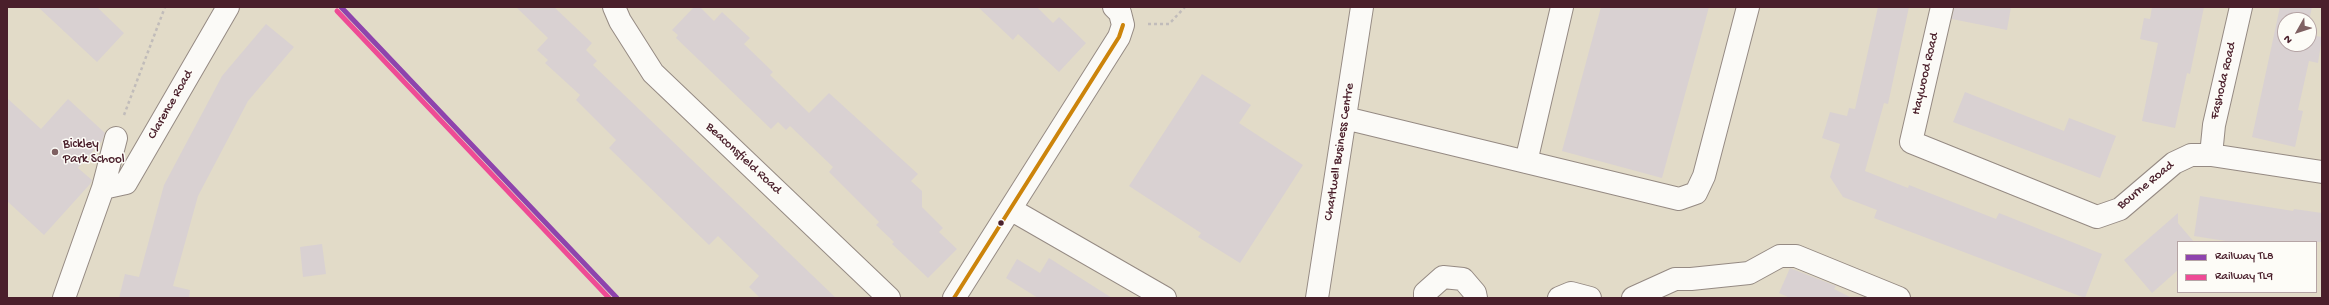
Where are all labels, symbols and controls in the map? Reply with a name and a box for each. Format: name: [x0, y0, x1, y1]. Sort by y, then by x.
north arrow: [2277, 12, 2317, 52]
street label: Haywood Road: [1909, 31, 1943, 117]
text: N: [2282, 32, 2295, 45]
street label: Fashoda Road: [2208, 41, 2240, 121]
street label: Clarence Road: [145, 68, 197, 142]
street label: Chartwell Business Centre: [1321, 82, 1359, 222]
street label: Beaconsfield Road: [702, 120, 784, 198]
place label: Bickley Park School: [63, 137, 125, 168]
marker: Bickley Park School: [50, 147, 60, 157]
street label: Bourne Road: [2114, 158, 2178, 214]
unlabelled marker: [996, 218, 1006, 228]
legend: [2177, 241, 2317, 293]
text: Railway TL8: [2215, 250, 2274, 264]
text: Railway TL9: [2215, 270, 2273, 284]

